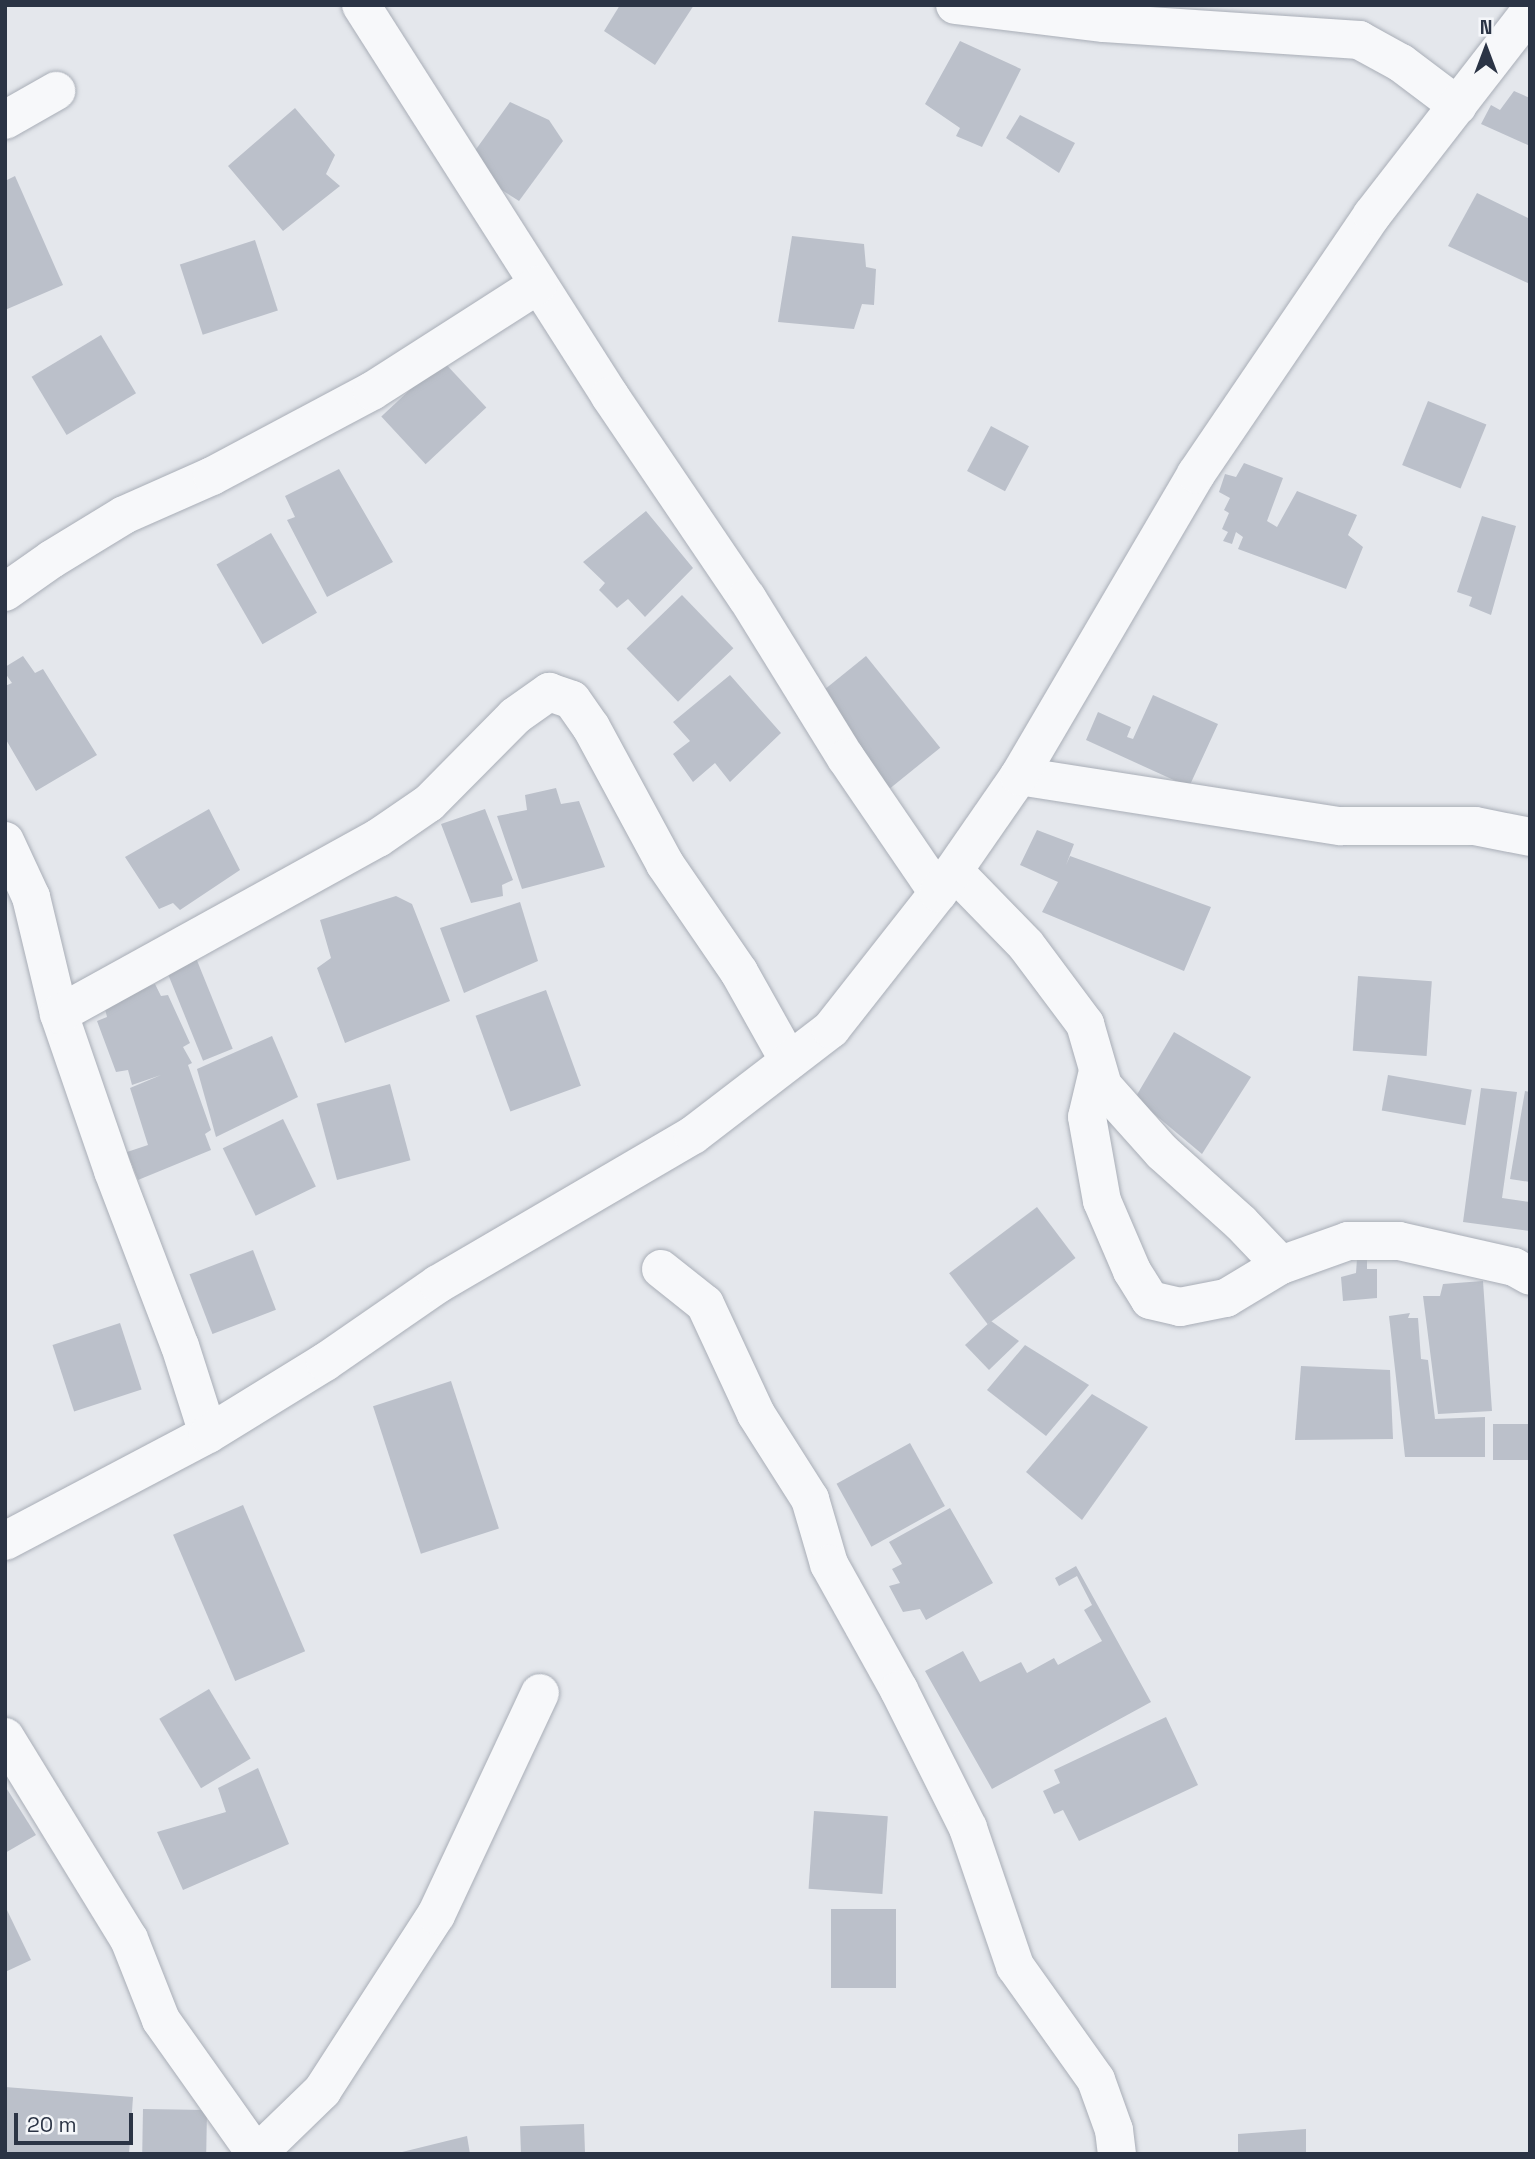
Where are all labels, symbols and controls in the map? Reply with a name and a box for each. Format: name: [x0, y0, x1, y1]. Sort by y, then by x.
north arrow: [1451, 14, 1521, 84]
text: N: [1480, 15, 1492, 40]
scale bar: [18, 2100, 136, 2144]
text: 20 m: [27, 2111, 77, 2138]

